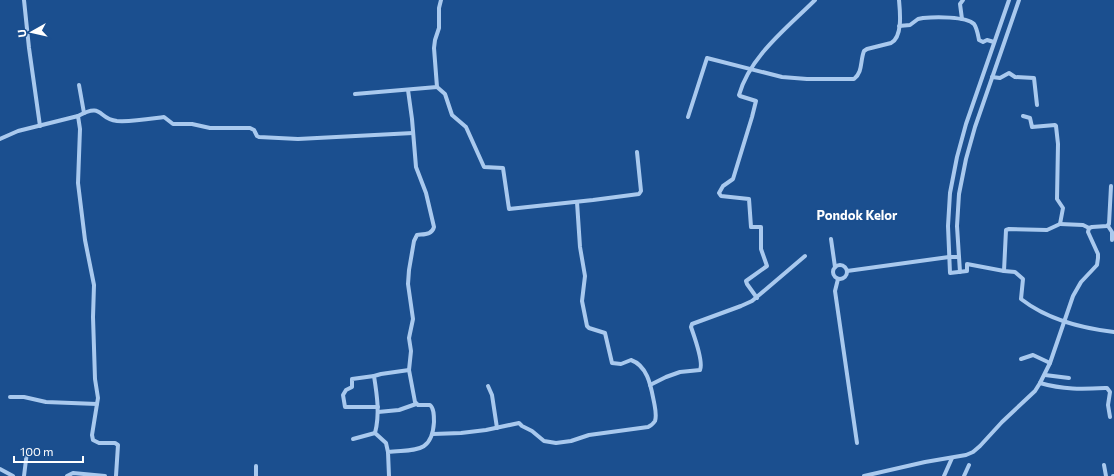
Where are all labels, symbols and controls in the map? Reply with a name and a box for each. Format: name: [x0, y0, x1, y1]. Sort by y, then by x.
north arrow: [12, 12, 52, 52]
text: U: [15, 29, 29, 38]
district label: Pondok Kelor: [817, 207, 898, 223]
scale bar: [14, 438, 83, 464]
text: 100 m: [20, 444, 54, 458]

